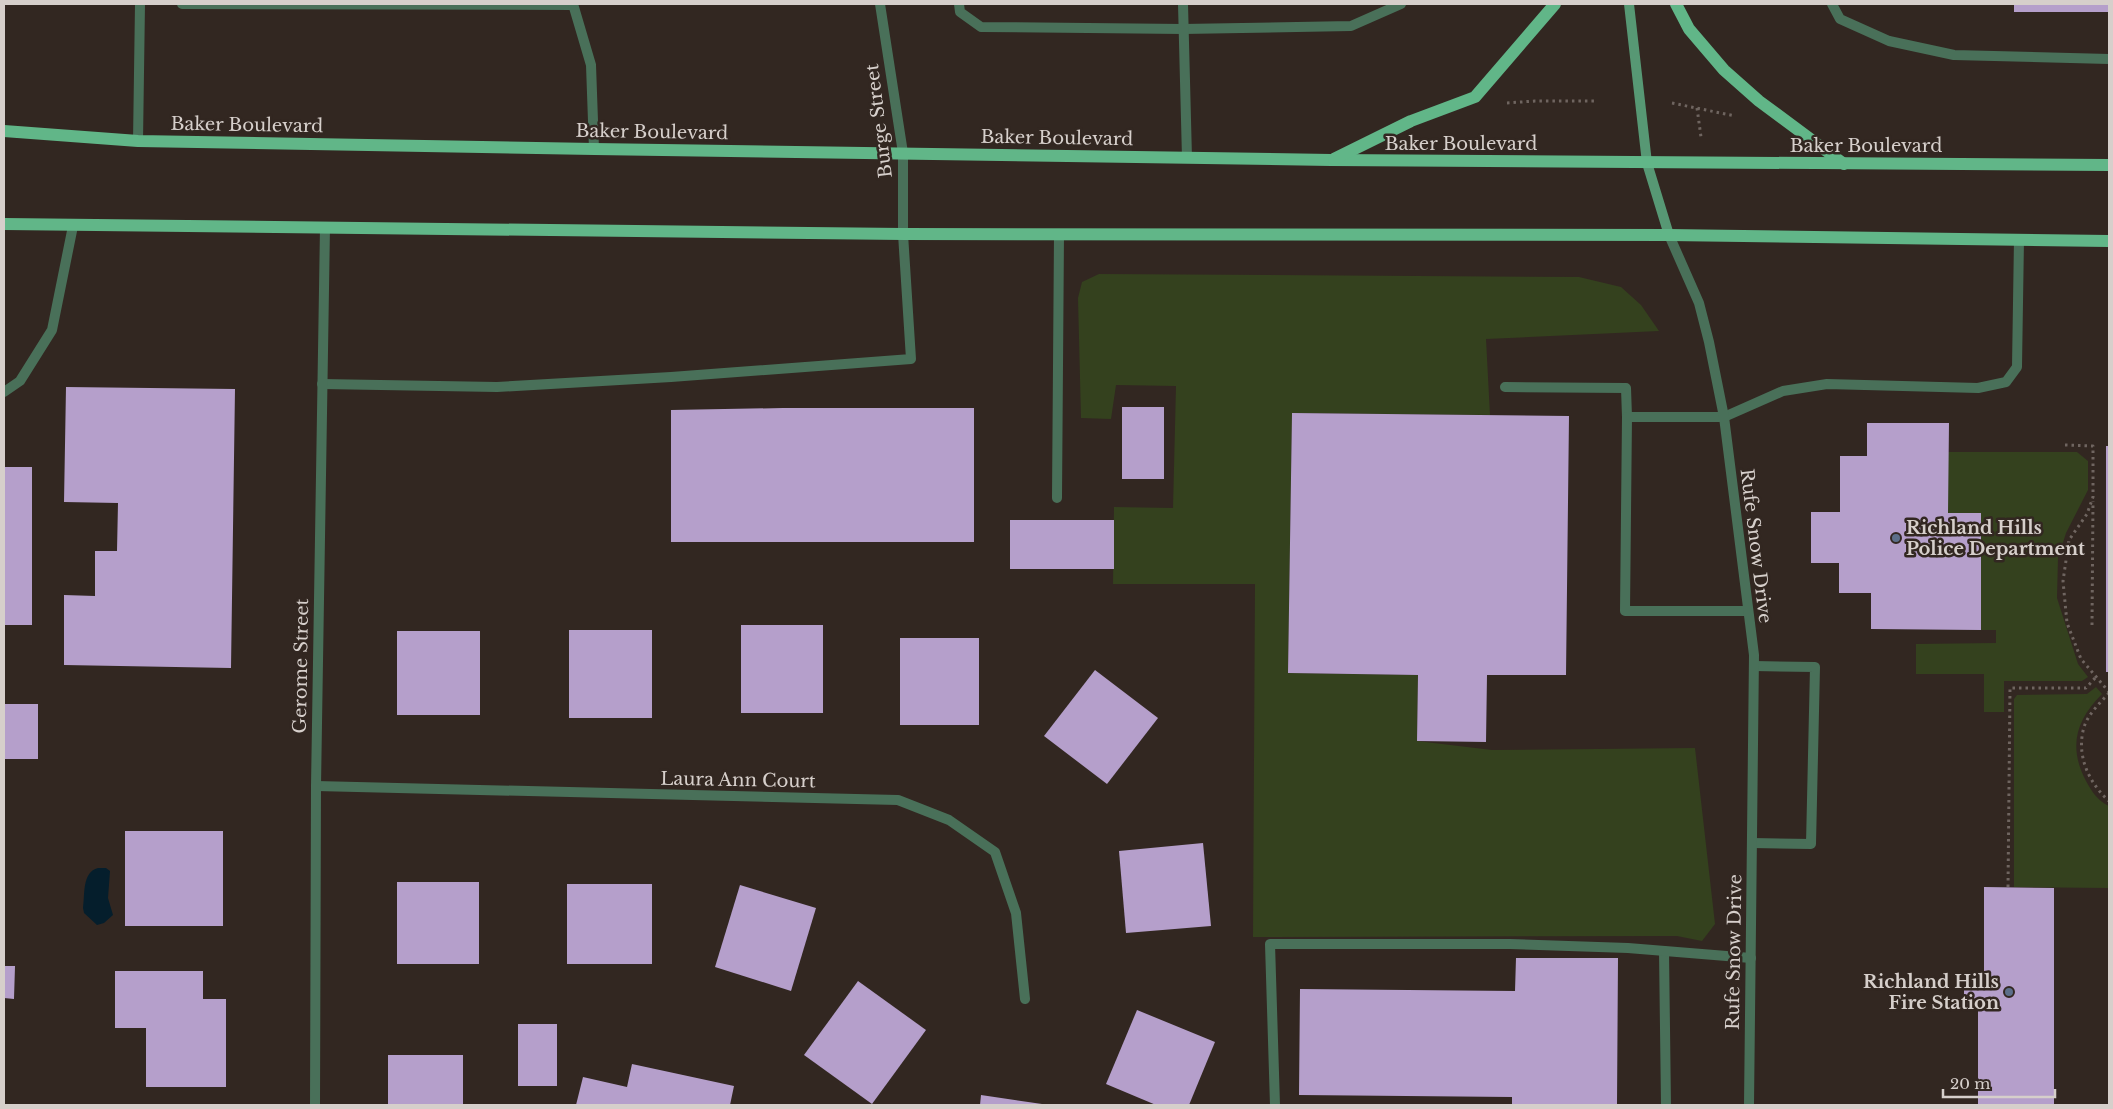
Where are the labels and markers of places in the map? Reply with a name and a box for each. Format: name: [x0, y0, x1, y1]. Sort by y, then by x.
place label: Richland Hills Police Department: [1906, 517, 2085, 560]
marker: Richland Hills Police Department: [1890, 532, 1902, 544]
place label: Richland Hills Fire Station: [1863, 971, 1999, 1014]
marker: Richland Hills Fire Station: [2003, 986, 2015, 998]

